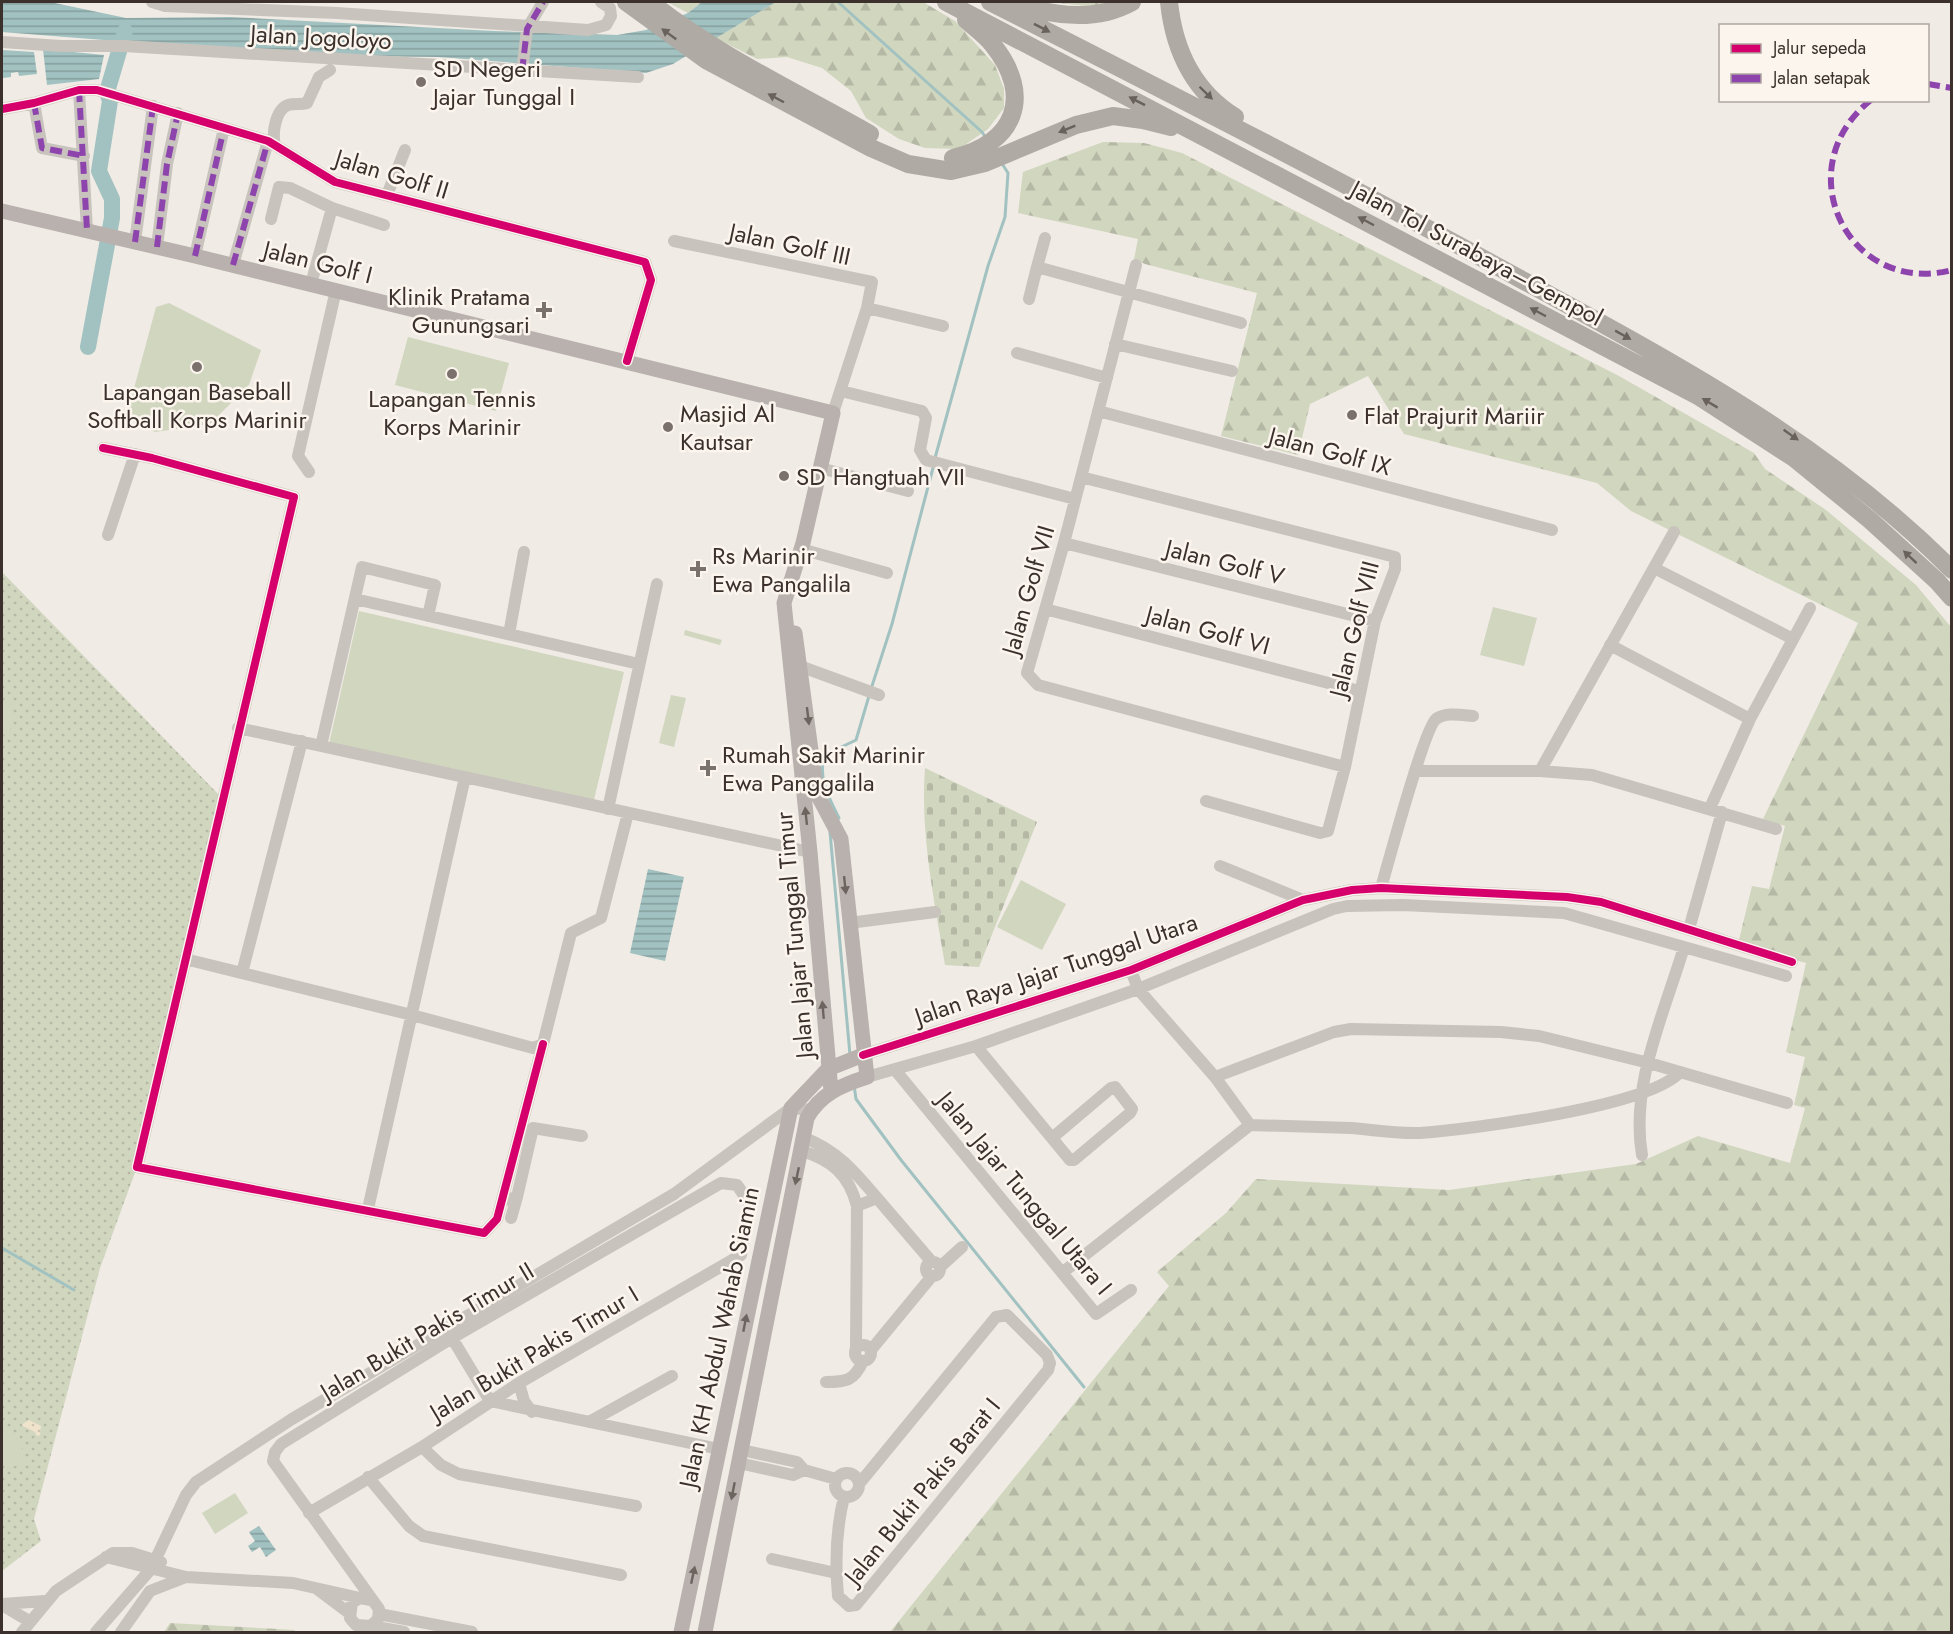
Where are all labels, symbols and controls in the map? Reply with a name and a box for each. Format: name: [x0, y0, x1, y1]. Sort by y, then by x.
street label: Jalan Jogoloyo: [246, 16, 393, 58]
one-way arrow: [1034, 23, 1051, 33]
legend: [1719, 24, 1929, 102]
one-way arrow: [662, 28, 678, 40]
text: Jalur sepeda: [1771, 35, 1866, 61]
place label: SD Negeri Jajar Tunggal I: [430, 51, 575, 114]
text: Jalan setapak: [1771, 65, 1870, 91]
marker: SD Negeri Jajar Tunggal I: [414, 75, 428, 89]
one-way arrow: [1198, 85, 1212, 99]
one-way arrow: [768, 93, 785, 102]
one-way arrow: [1128, 96, 1145, 106]
one-way arrow: [1058, 125, 1076, 134]
street label: Jalan Golf II: [328, 139, 453, 208]
street label: Jalan Tol Surabaya–Gempol: [1342, 170, 1609, 334]
street label: Jalan Golf III: [723, 213, 854, 274]
one-way arrow: [1357, 216, 1374, 226]
street label: Jalan Golf I: [257, 231, 376, 292]
place label: Klinik Pratama Gunungsari: [388, 279, 530, 342]
marker: Klinik Pratama Gunungsari: [535, 301, 553, 319]
one-way arrow: [1529, 307, 1546, 317]
one-way arrow: [1615, 330, 1632, 340]
marker: Lapangan Baseball Softball Korps Marinir: [190, 360, 204, 374]
marker: Lapangan Tennis Korps Marinir: [445, 367, 459, 381]
place label: Lapangan Baseball Softball Korps Marinir: [87, 374, 308, 437]
place label: Lapangan Tennis Korps Marinir: [368, 381, 536, 444]
place label: Masjid Al Kautsar: [680, 396, 775, 459]
place label: Flat Prajurit Mariir: [1364, 398, 1545, 433]
one-way arrow: [1702, 398, 1718, 409]
marker: Flat Prajurit Mariir: [1345, 408, 1359, 422]
street label: Jalan Golf IX: [1262, 417, 1395, 484]
marker: Masjid Al Kautsar: [661, 420, 675, 434]
one-way arrow: [1782, 429, 1798, 441]
place label: SD Hangtuah VII: [796, 459, 965, 494]
marker: SD Hangtuah VII: [777, 469, 791, 483]
street label: Jalan Golf VII: [992, 521, 1063, 662]
street label: Jalan Golf V: [1159, 530, 1288, 594]
place label: Rs Marinir Ewa Pangalila: [712, 538, 851, 601]
one-way arrow: [1903, 550, 1918, 564]
street label: Jalan Golf VIII: [1319, 557, 1388, 704]
marker: Rs Marinir Ewa Pangalila: [689, 560, 707, 578]
street label: Jalan Golf VI: [1139, 596, 1274, 663]
one-way arrow: [803, 706, 812, 725]
place label: Rumah Sakit Marinir Ewa Panggalila: [722, 737, 926, 800]
marker: Rumah Sakit Marinir Ewa Panggalila: [699, 759, 717, 777]
one-way arrow: [801, 807, 811, 826]
street label: Jalan Jajar Tunggal Timur: [766, 809, 822, 1063]
one-way arrow: [840, 875, 850, 894]
street label: Jalan Raya Jajar Tunggal Utara: [907, 904, 1202, 1035]
one-way arrow: [818, 1001, 828, 1020]
street label: Jalan Jajar Tunggal Utara I: [927, 1082, 1121, 1302]
one-way arrow: [792, 1167, 801, 1186]
street label: Jalan KH Abdul Wahab Siamin: [669, 1183, 768, 1494]
street label: Jalan Bukit Pakis Timur II: [315, 1256, 539, 1406]
street label: Jalan Bukit Pakis Timur I: [425, 1279, 643, 1427]
one-way arrow: [741, 1313, 750, 1332]
street label: Jalan Bukit Pakis Barat I: [834, 1390, 1008, 1594]
one-way arrow: [728, 1482, 738, 1500]
one-way arrow: [689, 1566, 698, 1585]

